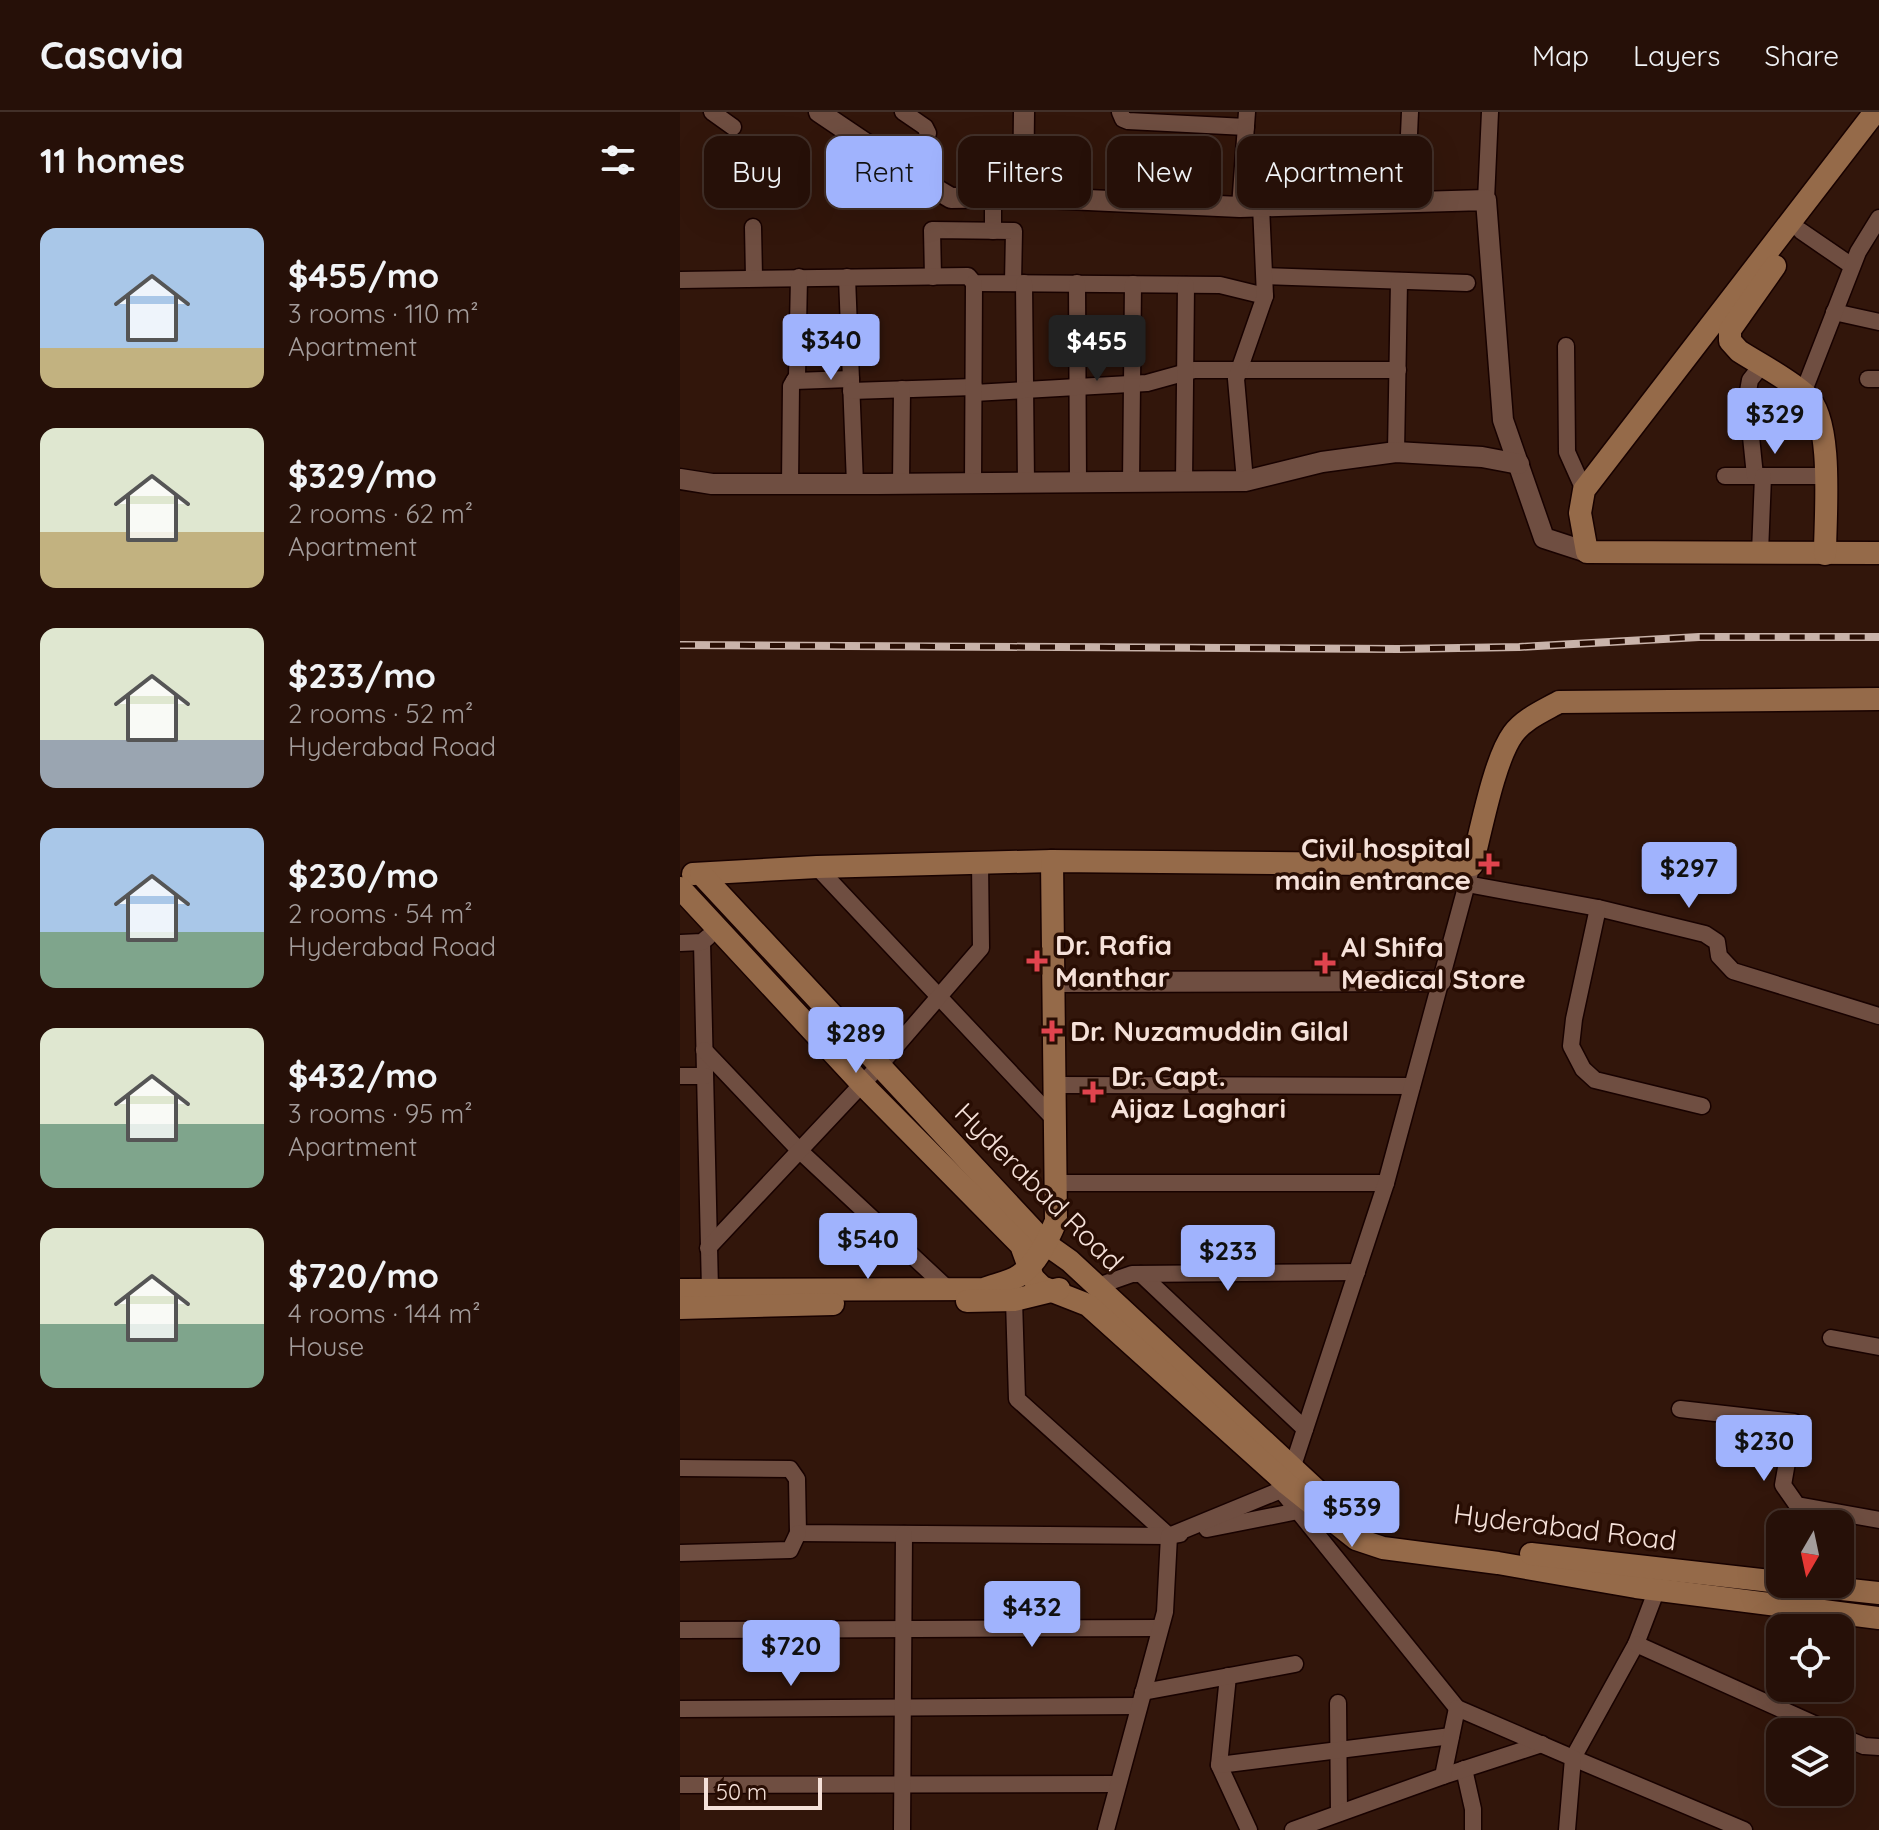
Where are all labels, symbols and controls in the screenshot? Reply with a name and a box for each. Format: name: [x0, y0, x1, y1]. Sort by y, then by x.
text: Casavia: [40, 31, 184, 79]
text: Map: [1532, 38, 1589, 73]
text: Layers: [1633, 38, 1720, 73]
text: Share: [1764, 38, 1839, 73]
chip: Buy: [704, 136, 810, 208]
chip: Rent: [826, 136, 942, 208]
chip: Filters: [958, 136, 1091, 208]
chip: New: [1107, 136, 1221, 208]
chip: Apartment: [1237, 136, 1432, 208]
icon: filters: [596, 138, 640, 182]
text: 11 homes: [40, 139, 185, 182]
text: $455/mo: [288, 254, 439, 297]
icon: home: [104, 260, 200, 356]
text: 3 rooms · 110 m²: [288, 297, 479, 330]
pin: $340: [784, 314, 878, 382]
pin: $455: [1050, 315, 1144, 383]
text: $340: [801, 323, 861, 356]
text: $455: [1067, 324, 1127, 357]
text: Apartment: [288, 330, 417, 363]
pin: $329: [1728, 388, 1822, 456]
text: $329: [1745, 397, 1805, 430]
text: $329/mo: [288, 454, 437, 497]
icon: home: [104, 460, 200, 556]
text: 2 rooms · 62 m²: [288, 497, 473, 530]
text: Apartment: [288, 530, 417, 563]
text: $233/mo: [288, 654, 436, 697]
icon: home: [104, 660, 200, 756]
text: 2 rooms · 52 m²: [288, 697, 473, 730]
text: Hyderabad Road: [288, 730, 496, 763]
place label: Civil hospital main entrance: [1275, 830, 1471, 897]
pin: $297: [1642, 842, 1736, 910]
text: $297: [1660, 851, 1718, 884]
marker: Civil hospital main entrance: [1478, 853, 1500, 875]
text: $230/mo: [288, 854, 439, 897]
icon: home: [104, 860, 200, 956]
text: 2 rooms · 54 m²: [288, 897, 472, 930]
place label: Dr. Rafia Manthar: [1055, 927, 1172, 994]
place label: Al Shifa Medical Store: [1341, 929, 1526, 996]
text: Hyderabad Road: [288, 930, 496, 963]
marker: Dr. Rafia Manthar: [1026, 950, 1048, 972]
marker: Al Shifa Medical Store: [1316, 954, 1334, 972]
pin: $289: [809, 1007, 903, 1075]
place label: Dr. Nuzamuddin Gilal: [1070, 1013, 1349, 1048]
text: $289: [826, 1016, 886, 1049]
marker: Dr. Nuzamuddin Gilal: [1041, 1020, 1063, 1042]
text: $432/mo: [288, 1054, 438, 1097]
place label: Dr. Capt. Aijaz Laghari: [1111, 1058, 1286, 1125]
icon: home: [104, 1060, 200, 1156]
marker: Dr. Capt. Aijaz Laghari: [1082, 1081, 1104, 1103]
street label: Hyderabad Road: [948, 1095, 1131, 1278]
text: 3 rooms · 95 m²: [288, 1097, 472, 1130]
text: Apartment: [288, 1130, 417, 1163]
pin: $540: [821, 1213, 915, 1281]
text: $540: [837, 1222, 899, 1255]
pin: $233: [1181, 1225, 1275, 1293]
text: $233: [1199, 1234, 1257, 1267]
text: $720/mo: [288, 1254, 439, 1297]
icon: home: [104, 1260, 200, 1356]
text: 4 rooms · 144 m²: [288, 1297, 481, 1330]
text: House: [288, 1330, 364, 1363]
pin: $230: [1717, 1415, 1811, 1483]
text: $230: [1734, 1424, 1794, 1457]
pin: $539: [1305, 1481, 1399, 1549]
text: $539: [1322, 1490, 1382, 1523]
street label: Hyderabad Road: [1452, 1495, 1678, 1558]
north arrow: [1766, 1510, 1854, 1598]
map controls: [1766, 1510, 1854, 1806]
pin: $432: [985, 1581, 1079, 1649]
text: $432: [1002, 1590, 1062, 1623]
button: locate: [1766, 1614, 1854, 1702]
pin: $720: [744, 1620, 838, 1688]
text: $720: [761, 1629, 821, 1662]
button: layers: [1766, 1718, 1854, 1806]
scale bar: [704, 1774, 822, 1810]
text: 50 m: [716, 1778, 767, 1806]

